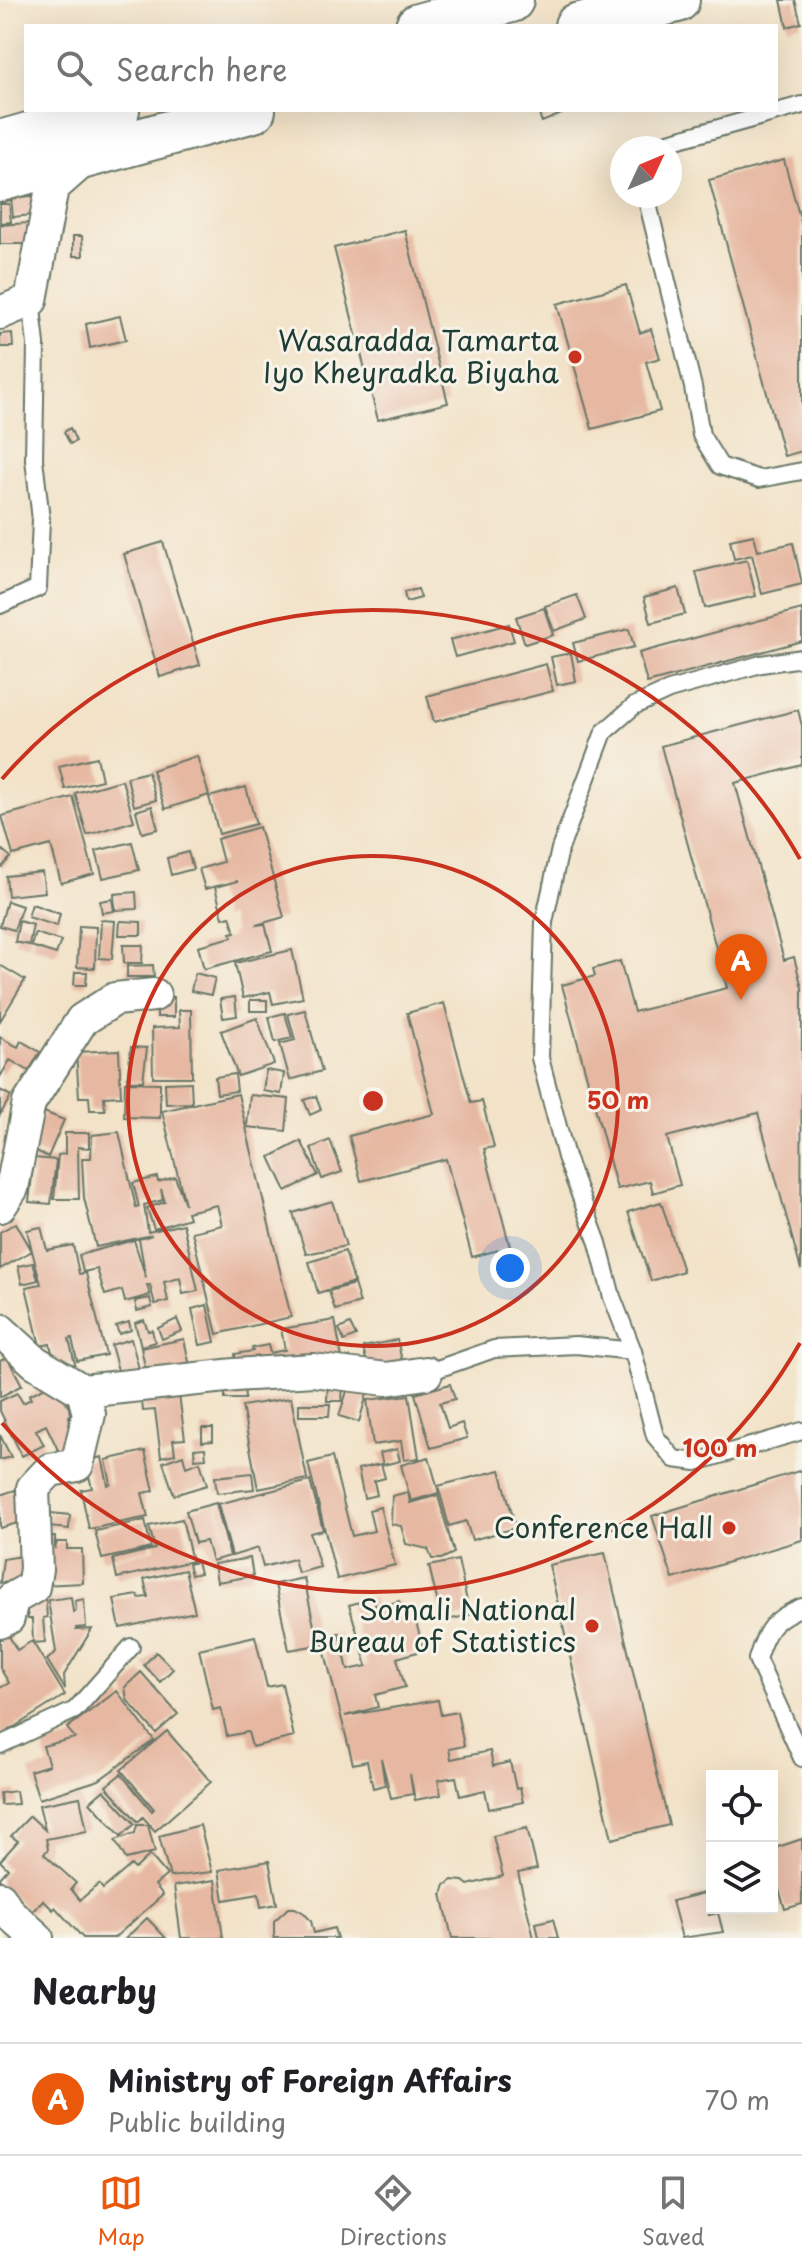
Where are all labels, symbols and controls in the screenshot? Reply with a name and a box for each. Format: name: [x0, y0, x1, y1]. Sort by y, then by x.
search box: [24, 24, 778, 112]
icon: search: [52, 46, 96, 90]
text: Search here: [116, 46, 288, 91]
north arrow: [610, 136, 682, 208]
place label: Wasaradda Tamarta Iyo Kheyradka Biyaha: [263, 318, 559, 393]
marker: Wasaradda Tamarta Iyo Kheyradka Biyaha: [566, 348, 584, 366]
pin: A: [715, 934, 767, 1000]
text: 50 m: [587, 1081, 649, 1117]
centre of rings: [359, 1087, 387, 1115]
your location: [490, 1248, 530, 1288]
text: 100 m: [683, 1429, 757, 1465]
place label: Conference Hall: [494, 1505, 713, 1548]
marker: Conference Hall: [720, 1519, 738, 1537]
place label: Somali National Bureau of Statistics: [307, 1587, 576, 1662]
marker: Somali National Bureau of Statistics: [583, 1617, 601, 1635]
map controls: [706, 1770, 778, 1914]
button: locate: [706, 1770, 778, 1842]
button: layers: [706, 1842, 778, 1914]
text: Nearby: [32, 1964, 157, 2016]
text: Ministry of Foreign Affairs: [108, 2057, 512, 2102]
text: A: [48, 2080, 68, 2119]
text: 70 m: [705, 2080, 770, 2119]
text: Public building: [108, 2102, 286, 2141]
tab: Map: [98, 2171, 145, 2252]
tab: Directions: [340, 2171, 447, 2252]
tab: Saved: [642, 2171, 704, 2252]

